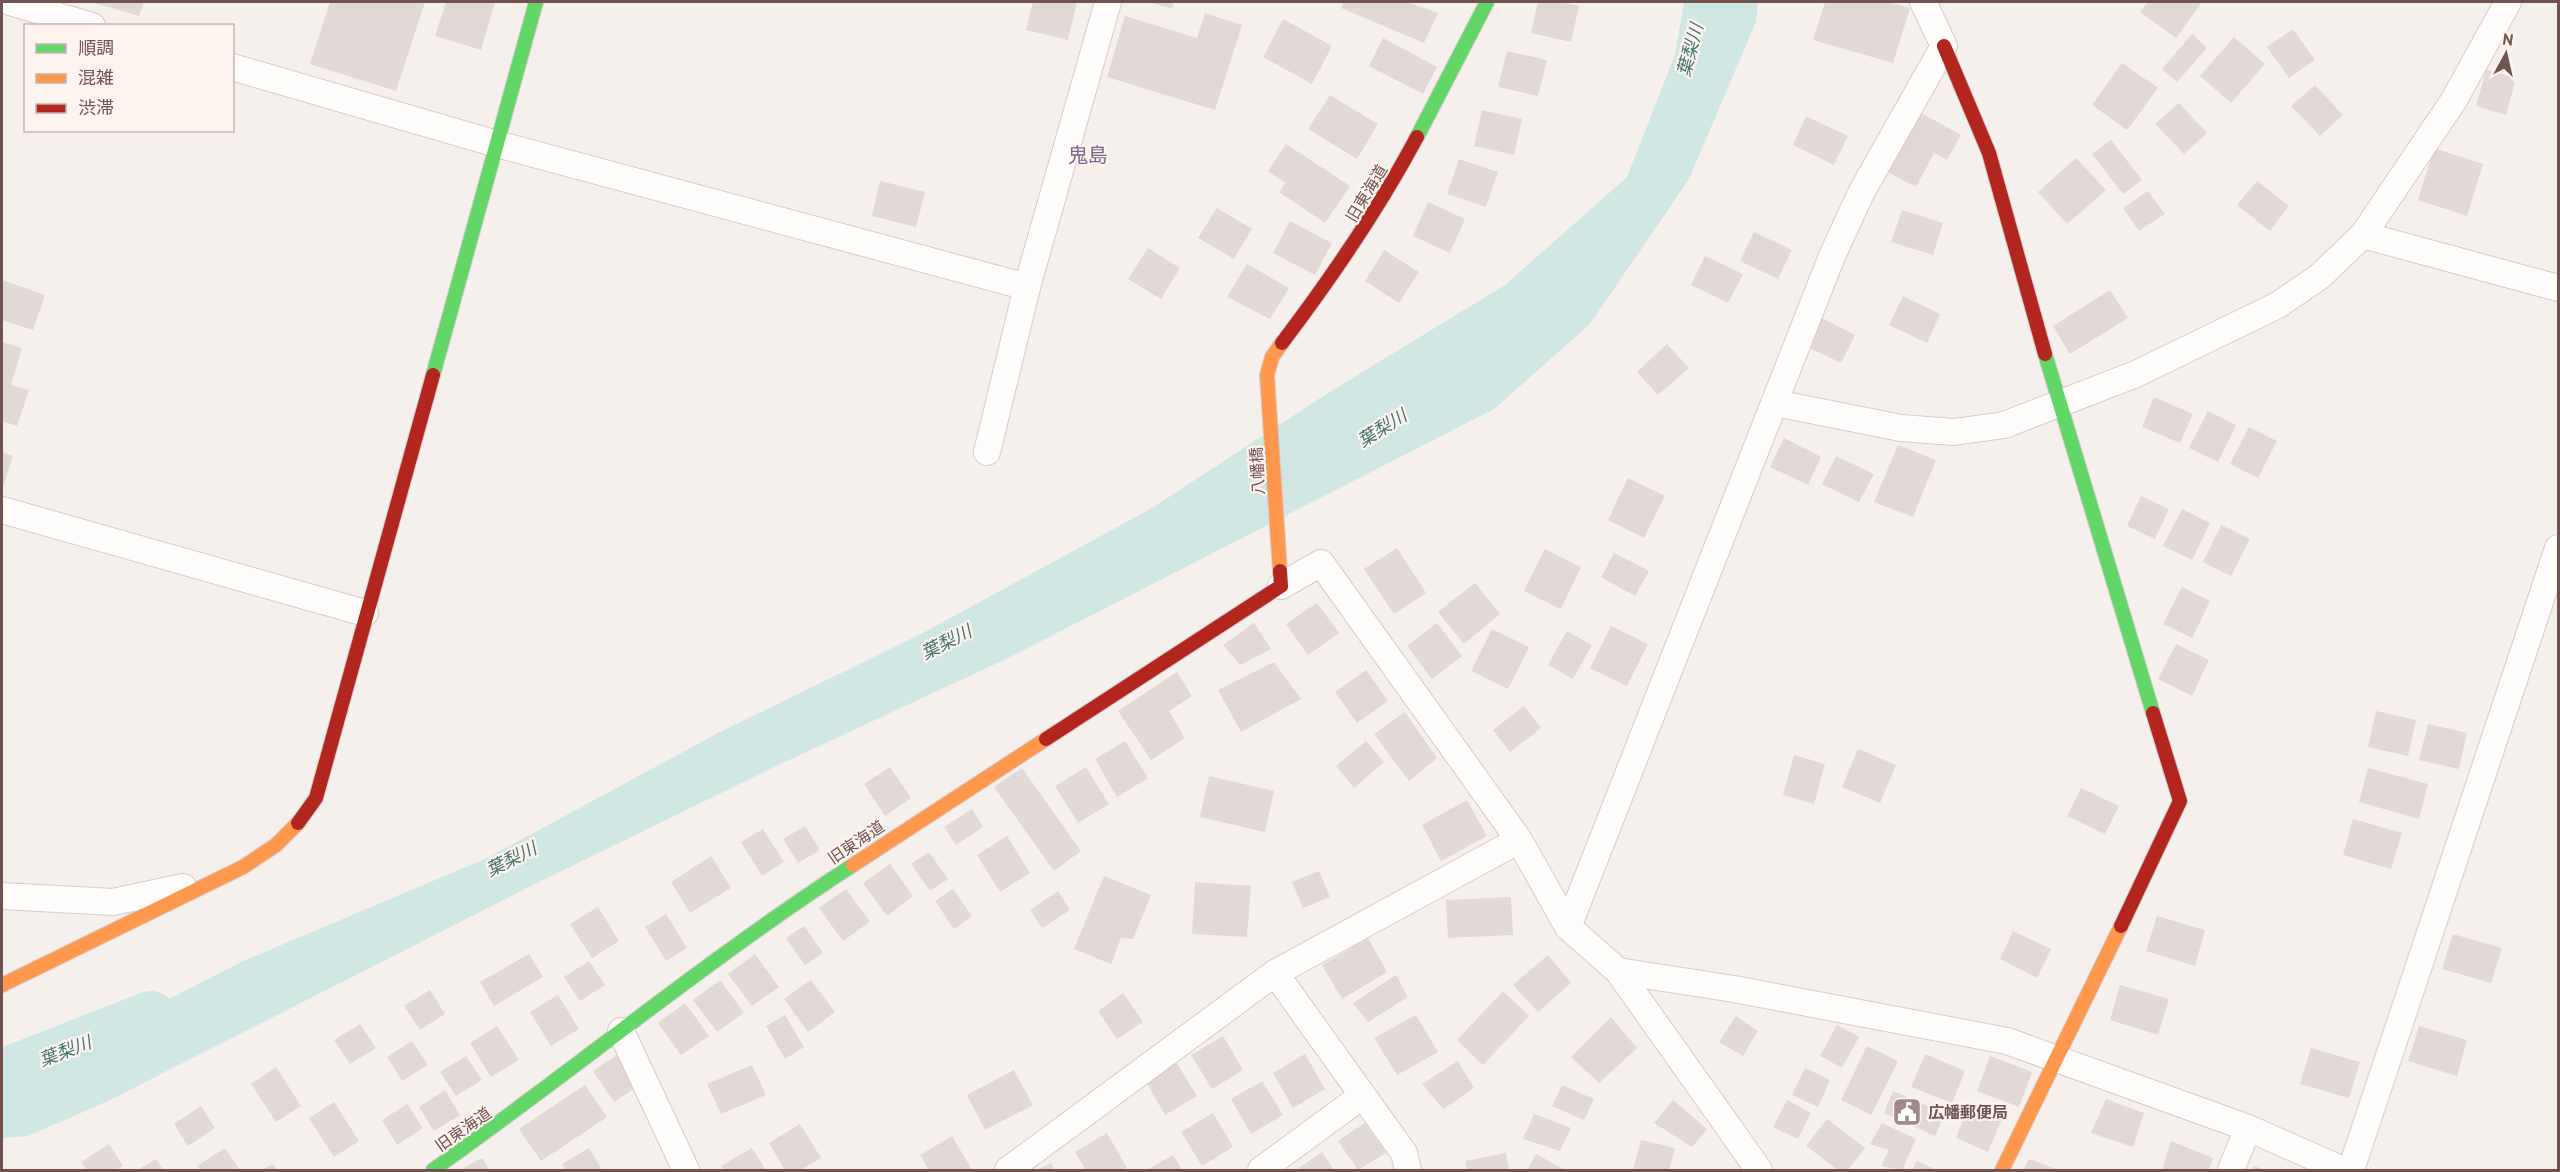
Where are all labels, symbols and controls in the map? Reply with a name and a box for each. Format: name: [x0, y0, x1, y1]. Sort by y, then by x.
water label: 葉梨川: [1672, 19, 1709, 79]
legend: [24, 24, 234, 132]
north arrow: [2476, 24, 2536, 84]
text: N: [2501, 29, 2515, 50]
text: 順調: [78, 36, 114, 59]
text: 混雑: [78, 66, 114, 89]
text: 渋滞: [78, 96, 114, 119]
district label: 鬼島: [1068, 142, 1108, 168]
street label: 旧東海道: [1341, 160, 1391, 226]
water label: 葉梨川: [1353, 403, 1413, 452]
street label: 八幡橋: [1246, 447, 1268, 495]
water label: 葉梨川: [917, 619, 977, 665]
street label: 旧東海道: [824, 816, 888, 868]
water label: 葉梨川: [482, 836, 542, 882]
water label: 葉梨川: [36, 1030, 96, 1071]
public building icon: 広幡郵便局: [1891, 1096, 1923, 1128]
street label: 旧東海道: [431, 1102, 495, 1156]
place label: 広幡郵便局: [1928, 1102, 2008, 1122]

